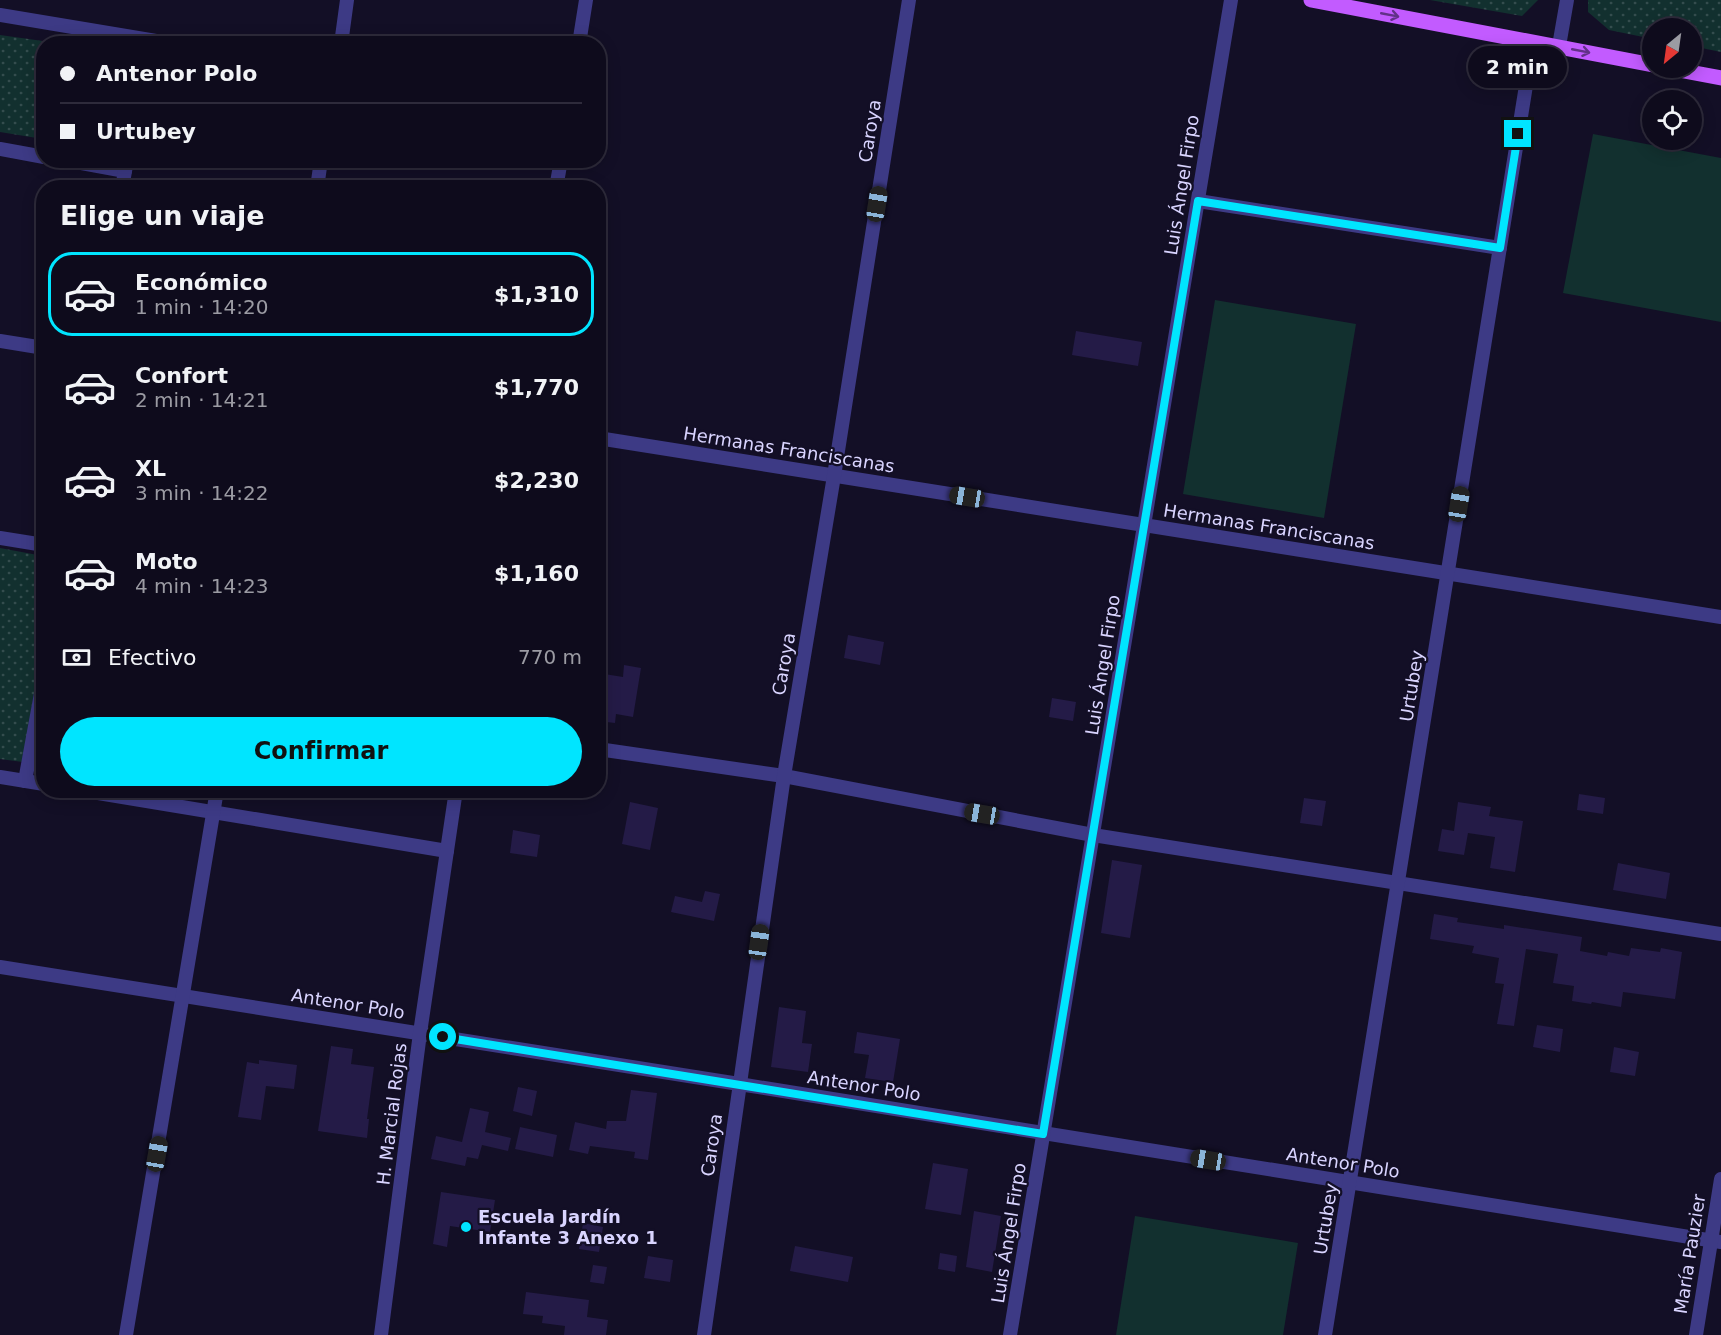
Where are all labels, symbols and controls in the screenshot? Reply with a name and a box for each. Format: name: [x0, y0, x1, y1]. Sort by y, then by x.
one-way arrow: [1379, 10, 1399, 21]
north arrow: [1642, 18, 1702, 78]
map controls: [1642, 18, 1702, 150]
one-way arrow: [1571, 46, 1591, 57]
callout: 2 min: [1468, 47, 1568, 89]
text: 2 min: [1486, 55, 1549, 79]
text: Antenor Polo: [96, 61, 257, 86]
button: locate: [1642, 90, 1702, 150]
street label: Caroya: [854, 98, 885, 164]
street label: Luis Ángel Firpo: [1160, 113, 1203, 257]
text: Urtubey: [96, 119, 196, 144]
route end: [1504, 120, 1531, 147]
car: [865, 185, 889, 223]
text: Elige un viaje: [60, 200, 264, 231]
icon: car: [63, 267, 117, 321]
text: Económico: [135, 270, 268, 295]
text: $1,310: [494, 282, 579, 307]
text: 1 min · 14:20: [135, 295, 269, 319]
icon: car: [63, 360, 117, 414]
text: Confort: [135, 363, 228, 388]
text: $1,770: [494, 375, 579, 400]
text: 2 min · 14:21: [135, 388, 269, 412]
street label: Hermanas Franciscanas: [682, 422, 896, 477]
icon: car: [63, 453, 117, 507]
text: XL: [135, 456, 166, 481]
text: $2,230: [494, 468, 579, 493]
text: 3 min · 14:22: [135, 481, 269, 505]
car: [948, 485, 986, 509]
car: [1447, 485, 1471, 523]
street label: Hermanas Franciscanas: [1162, 499, 1376, 554]
icon: car: [63, 546, 117, 600]
text: Moto: [135, 549, 198, 574]
text: $1,160: [494, 561, 579, 586]
text: 4 min · 14:23: [135, 574, 269, 598]
street label: Luis Ángel Firpo: [1081, 593, 1124, 737]
street label: Caroya: [768, 631, 799, 697]
icon: cash: [60, 641, 93, 674]
text: Efectivo: [108, 645, 197, 670]
text: 770 m: [518, 645, 582, 669]
street label: Urtubey: [1395, 648, 1428, 723]
button: Confirmar: [60, 717, 582, 786]
car: [963, 802, 1001, 826]
car: [748, 923, 770, 961]
street label: Antenor Polo: [290, 984, 406, 1023]
route start: [429, 1023, 456, 1050]
street label: H. Marcial Rojas: [372, 1042, 411, 1186]
street label: Antenor Polo: [806, 1066, 922, 1105]
street label: Caroya: [697, 1112, 726, 1178]
car: [145, 1135, 169, 1173]
street label: Antenor Polo: [1285, 1143, 1401, 1182]
car: [1189, 1148, 1227, 1172]
street label: Luis Ángel Firpo: [987, 1161, 1030, 1305]
street label: Urtubey: [1309, 1181, 1342, 1256]
street label: María Pauzier: [1670, 1192, 1709, 1315]
place label: Escuela Jardín Infante 3 Anexo 1: [478, 1206, 658, 1248]
marker: Escuela Jardín Infante 3 Anexo 1: [459, 1220, 473, 1234]

